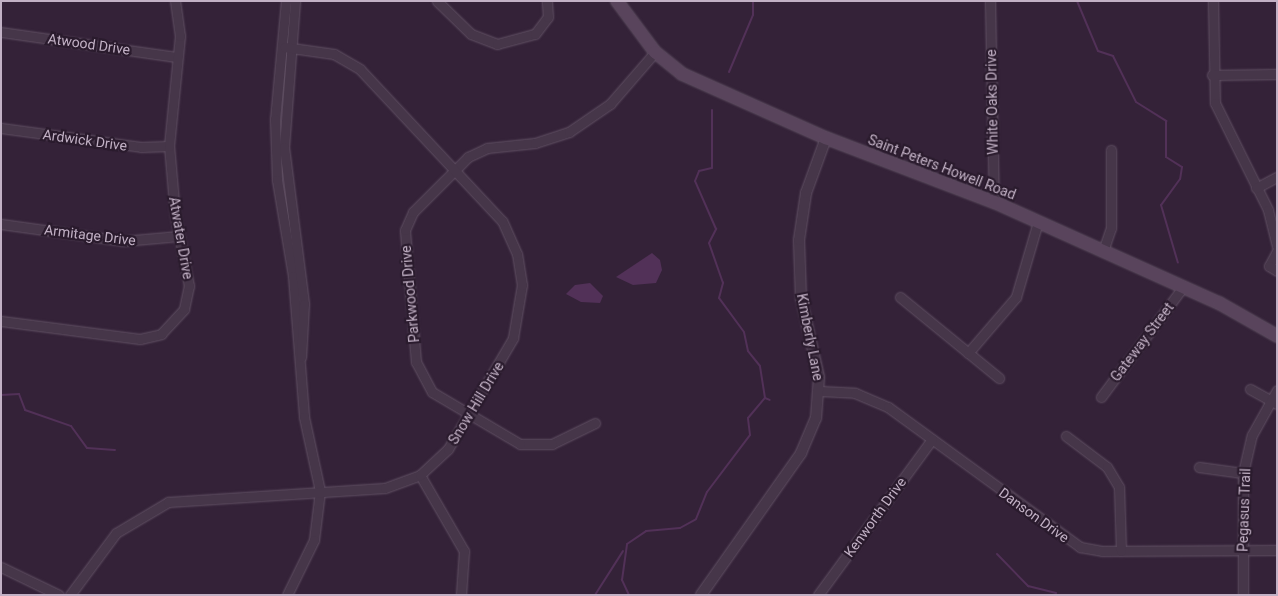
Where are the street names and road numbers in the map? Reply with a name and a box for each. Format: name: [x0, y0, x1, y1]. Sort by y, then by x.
street label: Atwood Drive: [47, 30, 131, 58]
street label: White Oaks Drive: [983, 49, 1001, 155]
street label: Ardwick Drive: [42, 126, 128, 154]
street label: Saint Peters Howell Road: [866, 131, 1018, 203]
street label: Atwater Drive: [165, 195, 197, 281]
street label: Armitage Drive: [43, 221, 137, 249]
street label: Parkwood Drive: [397, 245, 423, 343]
street label: Kimberly Lane: [793, 292, 827, 382]
street label: Gateway Street: [1107, 299, 1177, 385]
street label: Snow Hill Drive: [445, 359, 507, 447]
street label: Pegasus Trail: [1234, 468, 1254, 552]
street label: Kenworth Drive: [840, 474, 910, 560]
street label: Danson Drive: [996, 484, 1072, 546]

